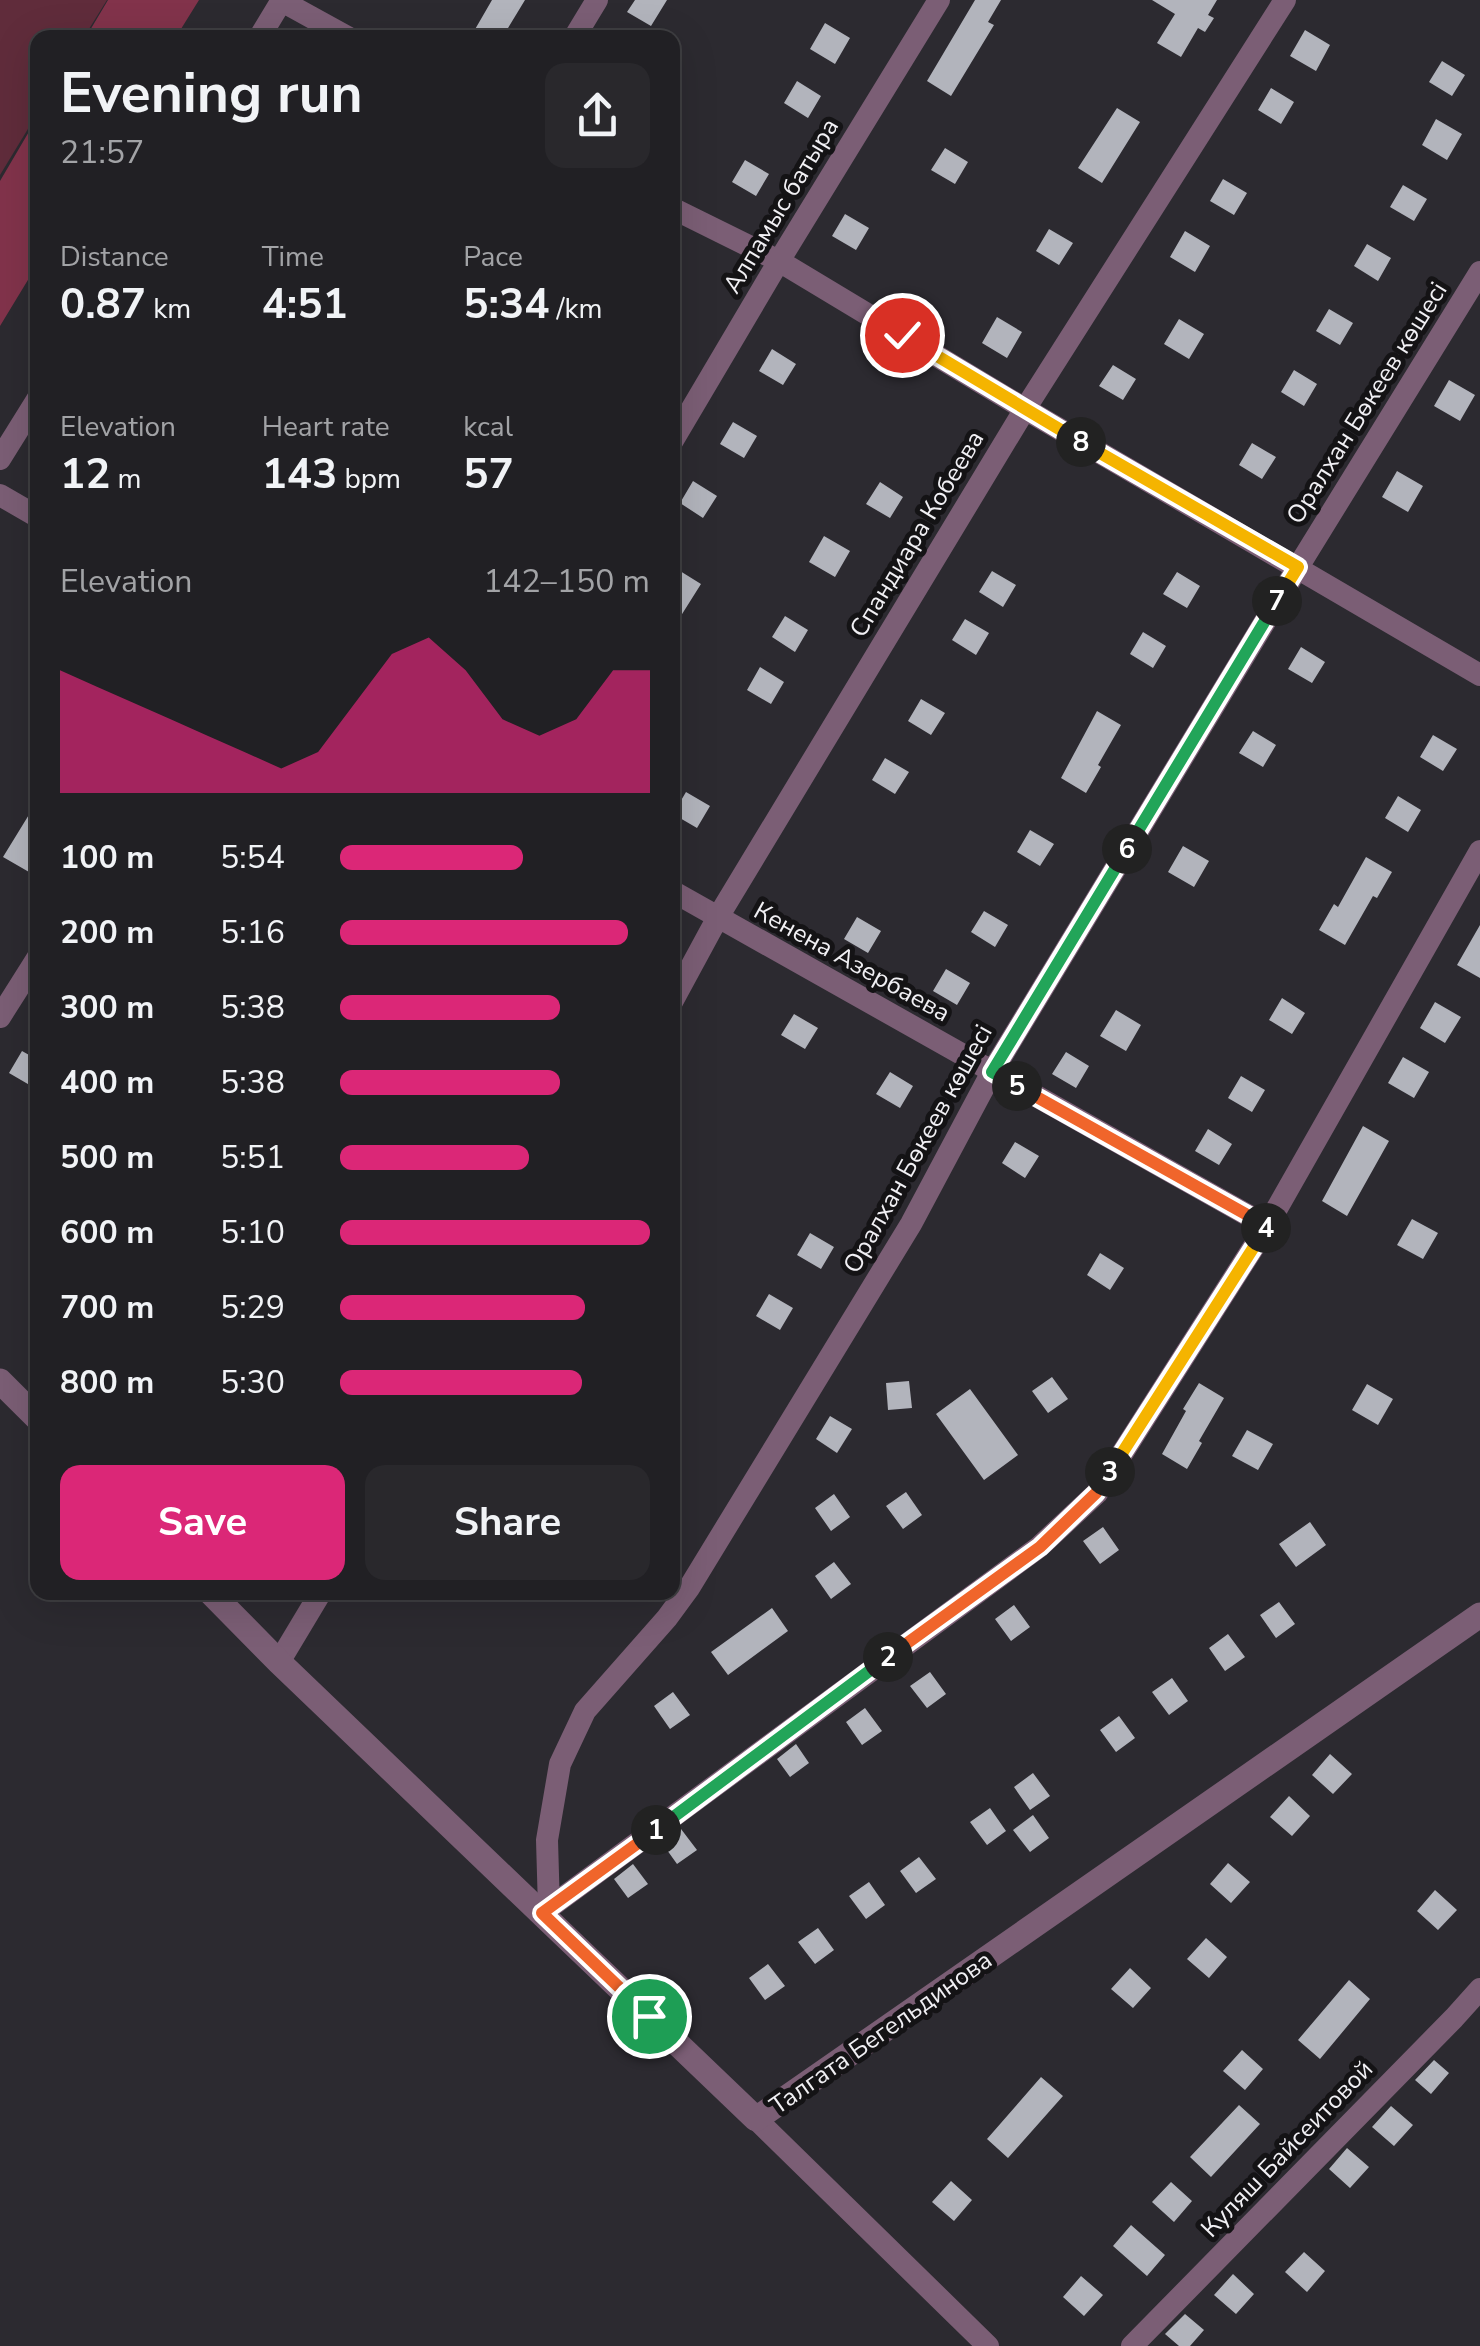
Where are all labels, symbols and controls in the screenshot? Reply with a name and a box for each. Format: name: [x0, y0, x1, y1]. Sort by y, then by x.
text: Evening run: [60, 56, 363, 131]
button: share: [545, 63, 650, 168]
street label: Алпамыс батыра: [715, 112, 847, 300]
text: 21:57: [60, 131, 144, 174]
text: Distance: [60, 238, 169, 276]
text: Time: [262, 238, 324, 276]
text: Pace: [463, 238, 523, 276]
text: 0.87: [60, 276, 146, 333]
text: 4:51: [262, 276, 348, 333]
text: 5:34: [463, 276, 549, 333]
street label: Оралхан Бөкеев көшесі: [1279, 276, 1455, 530]
text: km: [146, 290, 191, 328]
text: /km: [549, 290, 602, 328]
pin: [860, 293, 945, 378]
icon: check: [875, 308, 930, 363]
text: Elevation: [60, 408, 176, 446]
text: Heart rate: [262, 408, 390, 446]
text: kcal: [463, 408, 513, 446]
pin: 8: [1056, 417, 1106, 467]
text: 8: [1073, 423, 1089, 461]
street label: Спандиара Кобеева: [842, 424, 992, 644]
text: 12: [60, 446, 110, 503]
text: 143: [262, 446, 337, 503]
text: 57: [463, 446, 514, 503]
text: m: [110, 460, 142, 498]
text: bpm: [337, 460, 401, 498]
text: Elevation: [60, 560, 193, 603]
text: 142–150 m: [483, 560, 650, 603]
pin: 7: [1252, 576, 1302, 626]
text: 7: [1269, 582, 1285, 620]
pin: 6: [1102, 824, 1152, 874]
text: 6: [1119, 830, 1135, 868]
text: 100 m: [60, 836, 154, 879]
text: 5:54: [220, 836, 285, 879]
street label: Кенена Азербаева: [748, 894, 956, 1030]
text: 200 m: [60, 911, 154, 954]
text: 5:16: [220, 911, 285, 954]
text: 300 m: [60, 986, 154, 1029]
text: 5:38: [220, 986, 285, 1029]
street label: Оралхан Бөкеев көшесі: [835, 1019, 1001, 1279]
text: 400 m: [60, 1061, 154, 1104]
text: 5:38: [220, 1061, 285, 1104]
pin: 5: [992, 1061, 1042, 1111]
text: 5: [1009, 1067, 1025, 1105]
text: 500 m: [60, 1136, 154, 1179]
text: 5:51: [220, 1136, 285, 1179]
pin: 4: [1241, 1203, 1291, 1253]
text: 4: [1258, 1209, 1274, 1247]
text: 600 m: [60, 1211, 154, 1254]
text: 5:10: [220, 1211, 285, 1254]
text: 700 m: [60, 1286, 154, 1329]
text: 5:29: [220, 1286, 285, 1329]
text: 800 m: [60, 1361, 154, 1404]
text: 5:30: [220, 1361, 285, 1404]
pin: 3: [1085, 1447, 1135, 1497]
text: 3: [1102, 1453, 1118, 1491]
button: Save: [60, 1465, 345, 1580]
button: Share: [365, 1465, 650, 1580]
pin: 2: [863, 1632, 913, 1682]
text: 2: [880, 1638, 896, 1676]
pin: 1: [631, 1805, 681, 1855]
text: 1: [648, 1811, 664, 1849]
street label: Талгата Бегельдинова: [763, 1943, 999, 2123]
pin: [607, 1974, 692, 2059]
icon: arrive: [622, 1989, 677, 2044]
street label: Куляш Байсеитовой: [1193, 2053, 1381, 2245]

